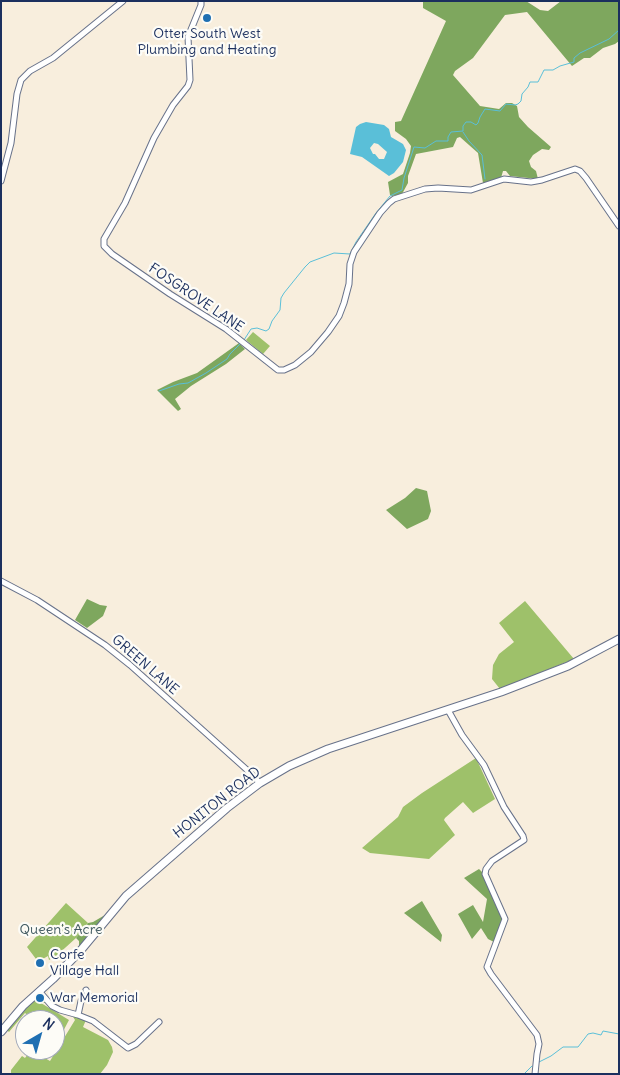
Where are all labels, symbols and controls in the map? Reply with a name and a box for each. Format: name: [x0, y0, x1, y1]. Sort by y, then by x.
marker: Otter South West Plumbing and Heating: [201, 12, 213, 24]
place label: Otter South West Plumbing and Heating: [137, 26, 277, 58]
street label: FOSGROVE LANE: [145, 260, 247, 336]
street label: GREEN LANE: [108, 631, 182, 699]
street label: HONITON ROAD: [170, 764, 264, 842]
park label: Queen's Acre: [20, 922, 102, 938]
place label: Corfe Village Hall: [50, 947, 119, 980]
marker: Corfe Village Hall: [34, 957, 46, 969]
place label: War Memorial: [50, 990, 138, 1006]
marker: War Memorial: [34, 992, 46, 1004]
north arrow: [15, 1010, 65, 1060]
text: N: [39, 1014, 58, 1034]

